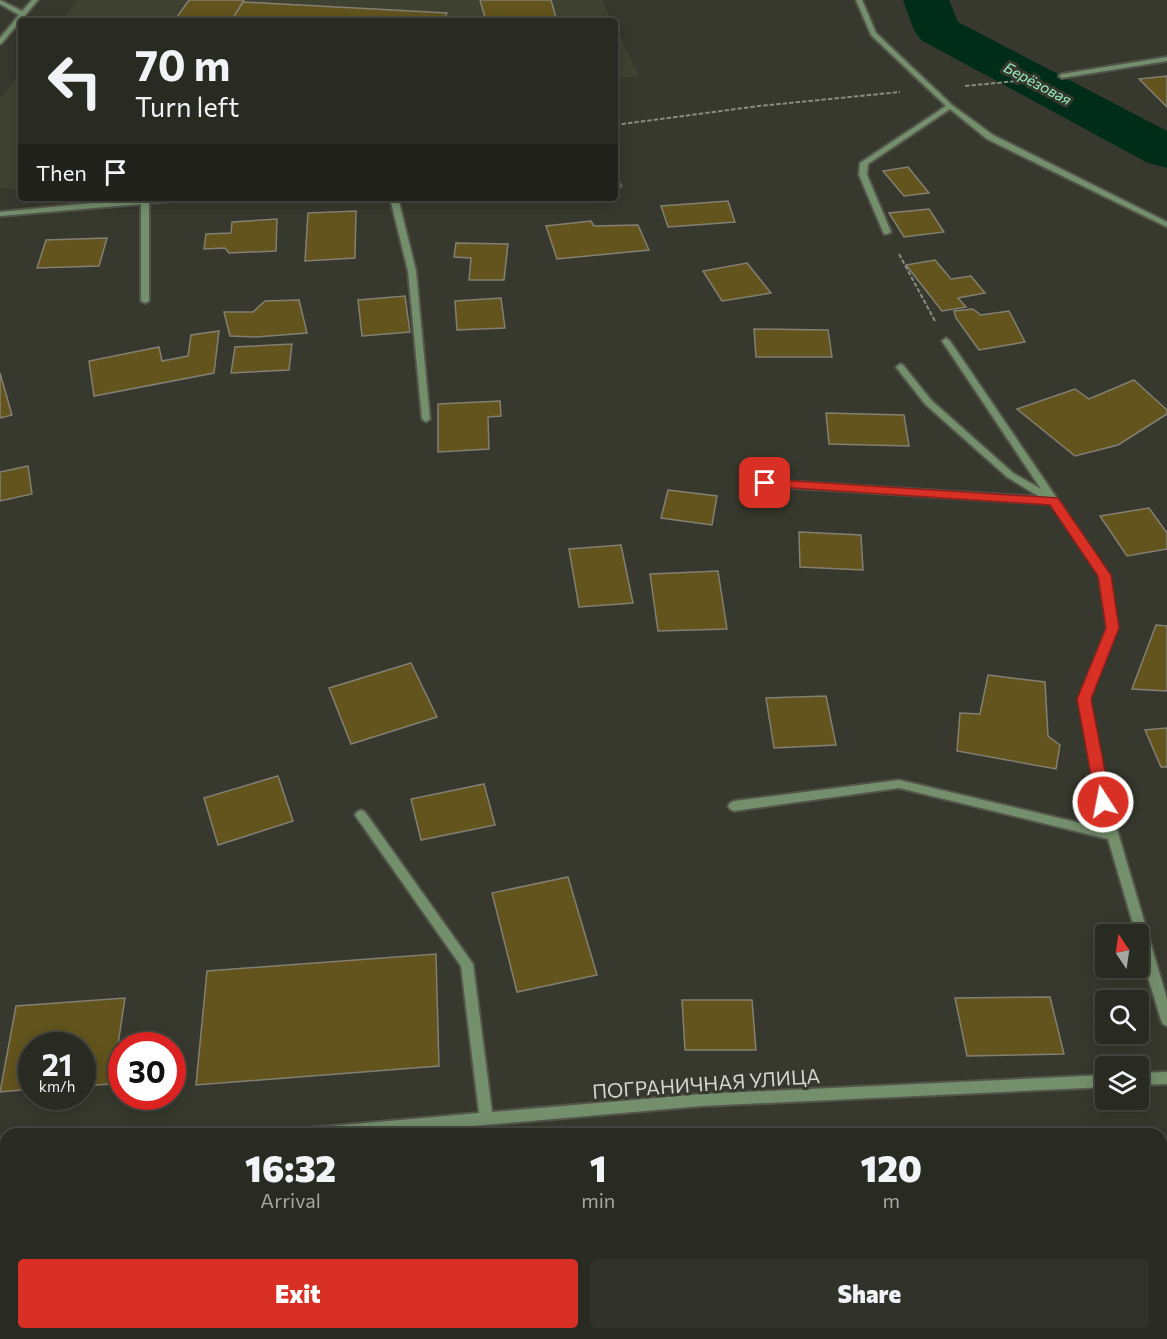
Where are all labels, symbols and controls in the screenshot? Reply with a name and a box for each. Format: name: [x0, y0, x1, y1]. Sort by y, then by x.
text: 70 m: [135, 38, 230, 90]
icon: left: [36, 42, 114, 120]
water label: Берёзовая: [1001, 58, 1075, 108]
text: Turn left: [135, 90, 239, 123]
icon: arrive: [99, 156, 132, 189]
text: Then: [36, 159, 87, 186]
pin: [739, 457, 790, 508]
icon: arrive: [748, 466, 781, 499]
position arrow: [1071, 770, 1135, 834]
north arrow: [1095, 924, 1149, 978]
map controls: [1095, 924, 1149, 1110]
button: search: [1095, 990, 1149, 1044]
speed limit sign: 30: [108, 1032, 186, 1110]
text: 21: [42, 1045, 72, 1082]
button: layers: [1095, 1056, 1149, 1110]
street label: ПОГРАНИЧНАЯ УЛИЦА: [591, 1063, 821, 1103]
text: km/h: [39, 1077, 75, 1095]
text: 16:32: [245, 1145, 336, 1189]
text: 1: [590, 1145, 607, 1189]
text: 120: [860, 1145, 922, 1189]
text: Arrival: [260, 1188, 321, 1212]
text: min: [581, 1188, 615, 1212]
text: m: [882, 1188, 900, 1212]
button: Exit: [18, 1259, 578, 1328]
button: Share: [590, 1259, 1149, 1328]

